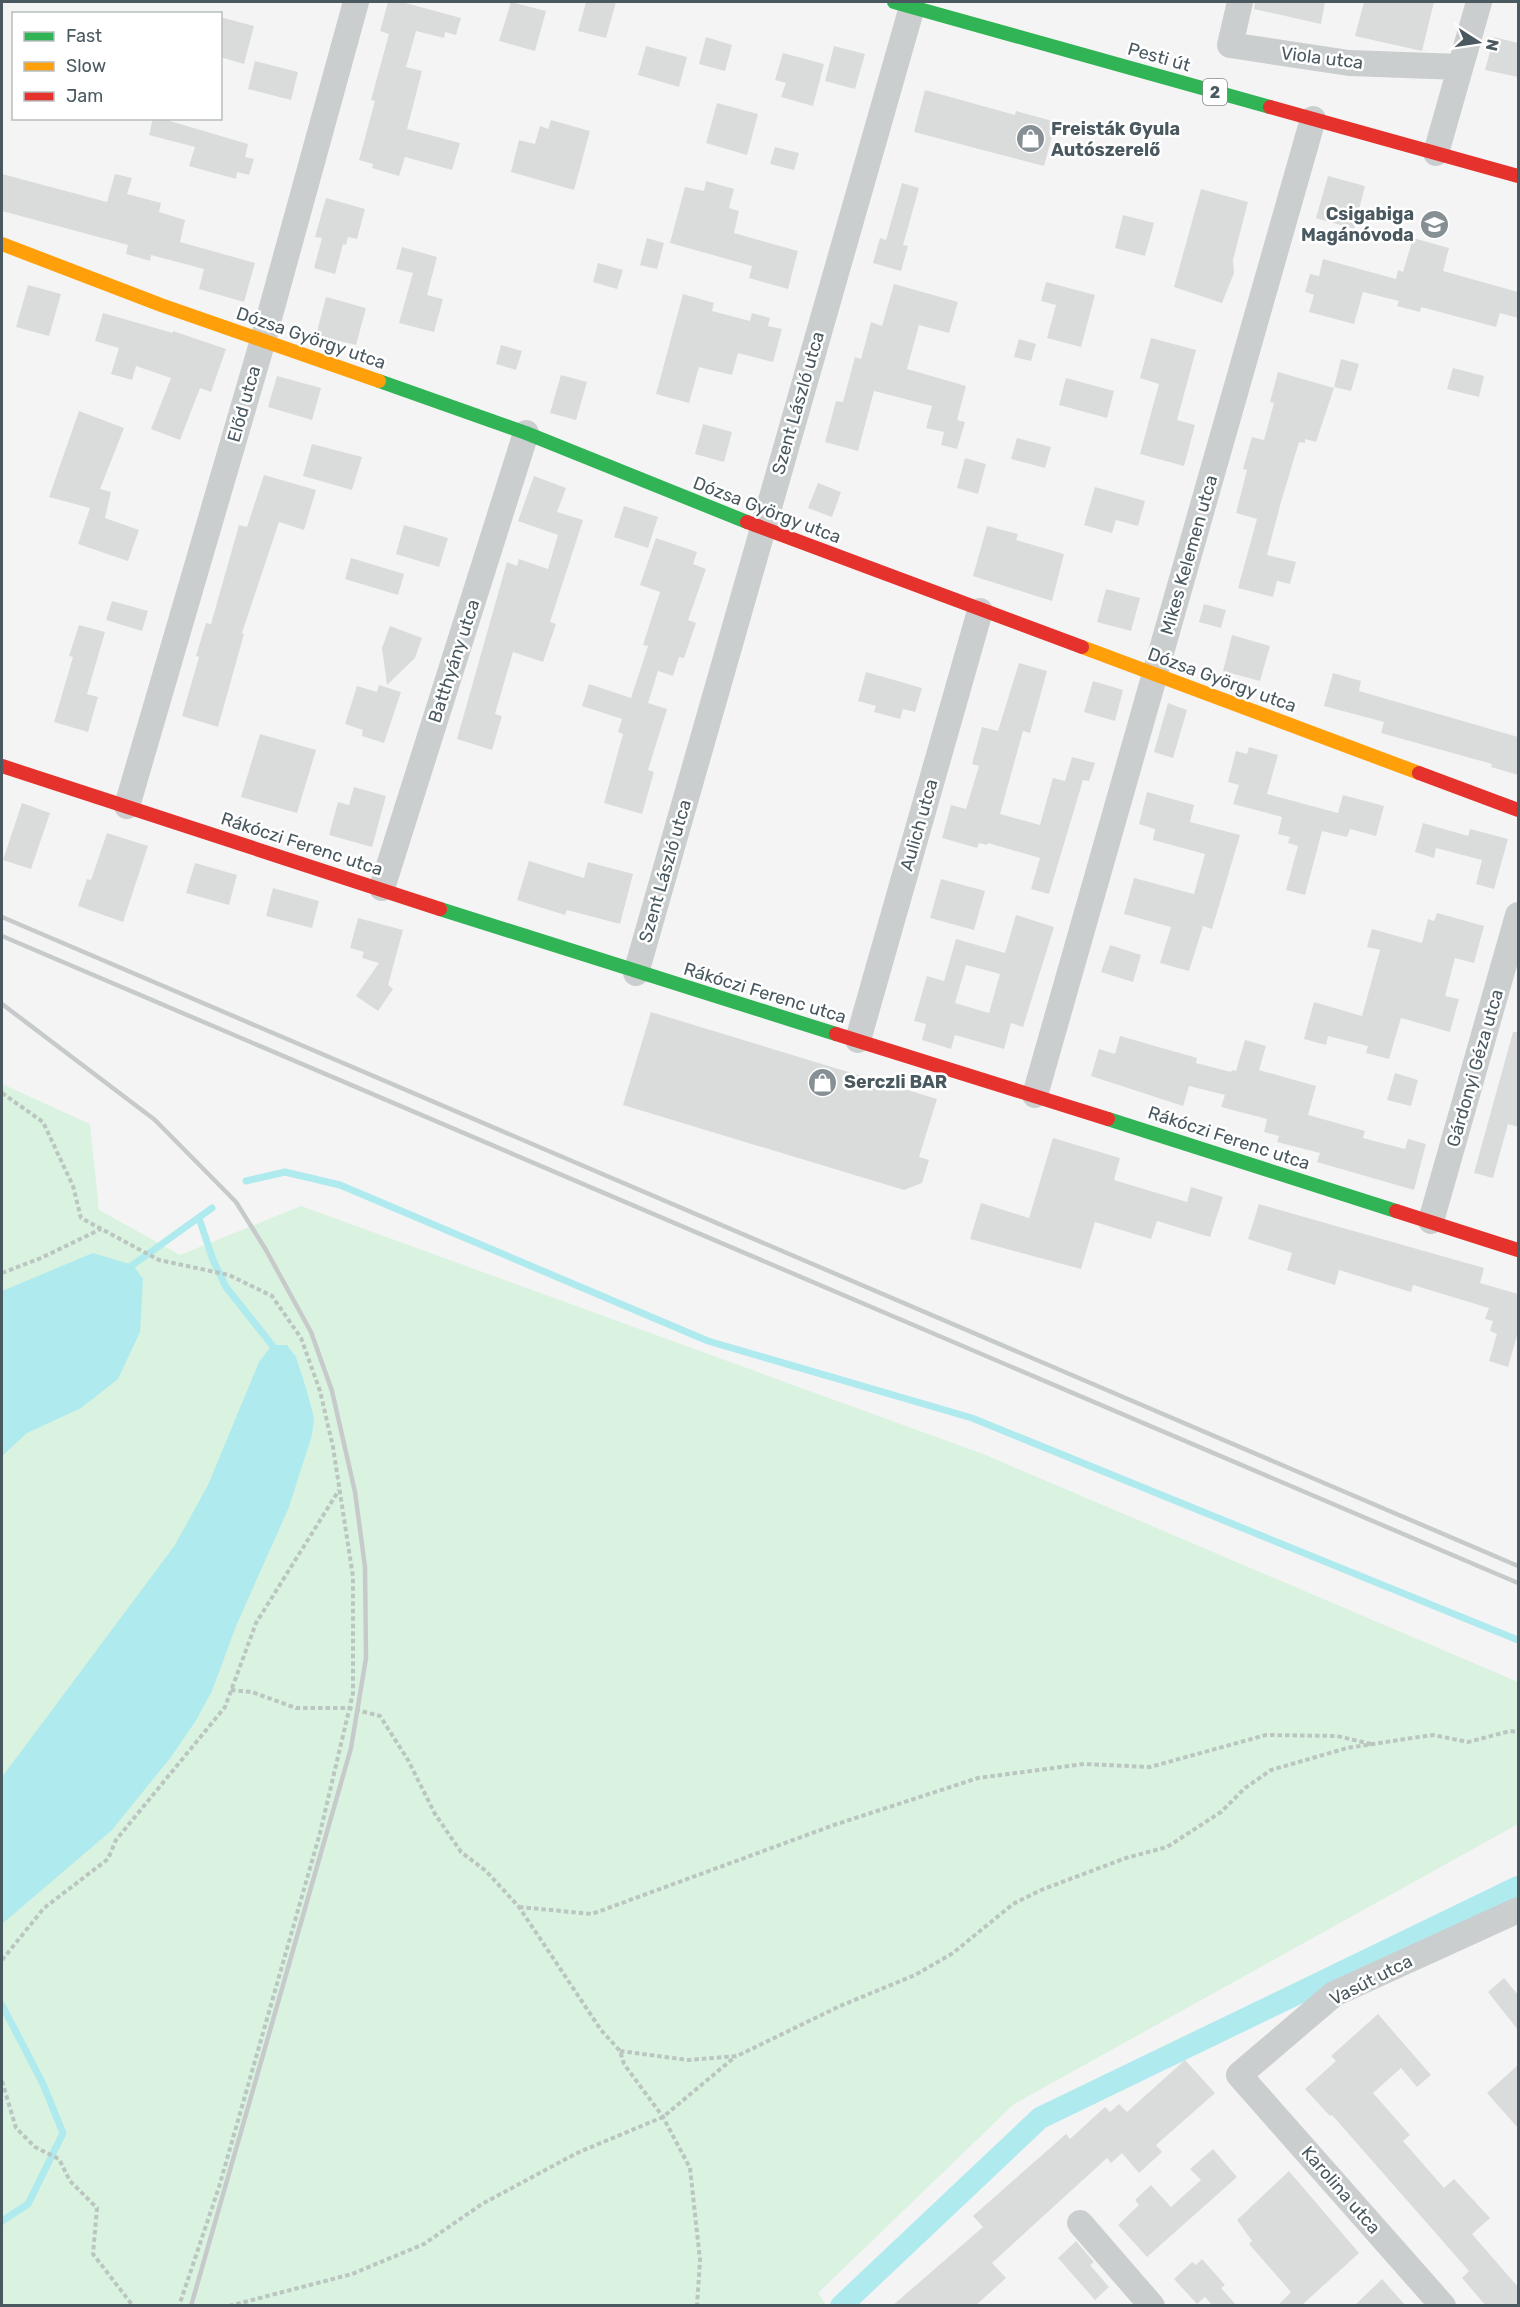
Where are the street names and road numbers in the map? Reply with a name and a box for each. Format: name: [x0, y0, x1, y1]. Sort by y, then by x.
street label: Pesti út: [1125, 38, 1193, 76]
street label: Viola utca: [1280, 42, 1364, 74]
road number: 2: [1203, 79, 1227, 105]
street label: Dózsa György utca: [233, 302, 389, 374]
street label: Szent László utca: [767, 329, 829, 477]
street label: Előd utca: [223, 363, 265, 445]
street label: Dózsa György utca: [690, 472, 844, 548]
street label: Mikes Kelemen utca: [1156, 473, 1222, 637]
street label: Batthyány utca: [424, 597, 484, 725]
street label: Dózsa György utca: [1145, 643, 1299, 717]
street label: Aulich utca: [895, 777, 943, 873]
street label: Szent László utca: [634, 797, 696, 945]
street label: Rákóczi Ferenc utca: [218, 807, 386, 881]
street label: Rákóczi Ferenc utca: [681, 958, 849, 1028]
street label: Gárdonyi Géza utca: [1442, 987, 1508, 1149]
street label: Rákóczi Ferenc utca: [1145, 1101, 1313, 1175]
street label: Vasút utca: [1326, 1950, 1416, 2010]
street label: Karolina utca: [1297, 2142, 1385, 2238]

